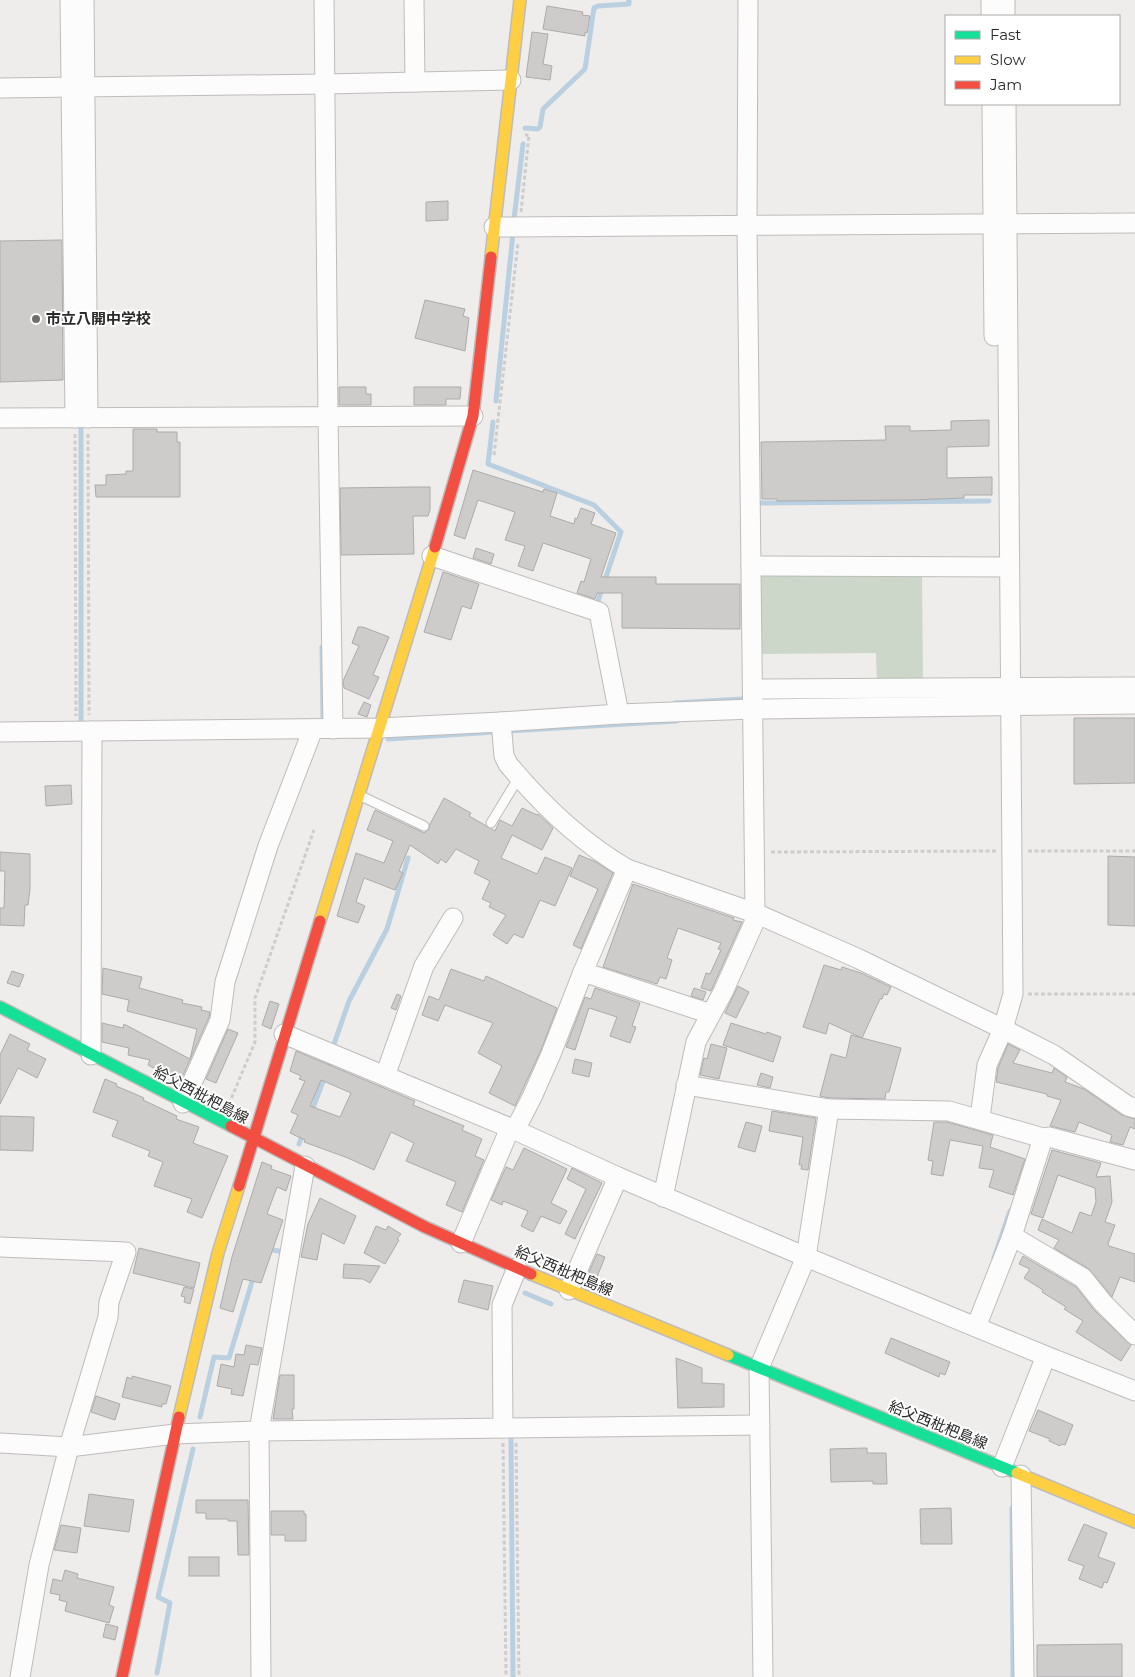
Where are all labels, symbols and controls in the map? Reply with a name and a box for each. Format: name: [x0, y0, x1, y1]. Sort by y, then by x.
legend: [945, 15, 1120, 105]
text: Fast: [990, 25, 1021, 44]
text: Slow: [990, 50, 1026, 69]
text: Jam: [989, 75, 1022, 94]
place label: 市立八開中学校: [46, 309, 151, 328]
marker: 市立八開中学校: [30, 313, 42, 325]
street label: 給父西枇杷島線: [150, 1062, 252, 1128]
street label: 給父西枇杷島線: [512, 1241, 616, 1300]
street label: 給父西枇杷島線: [886, 1396, 990, 1453]

